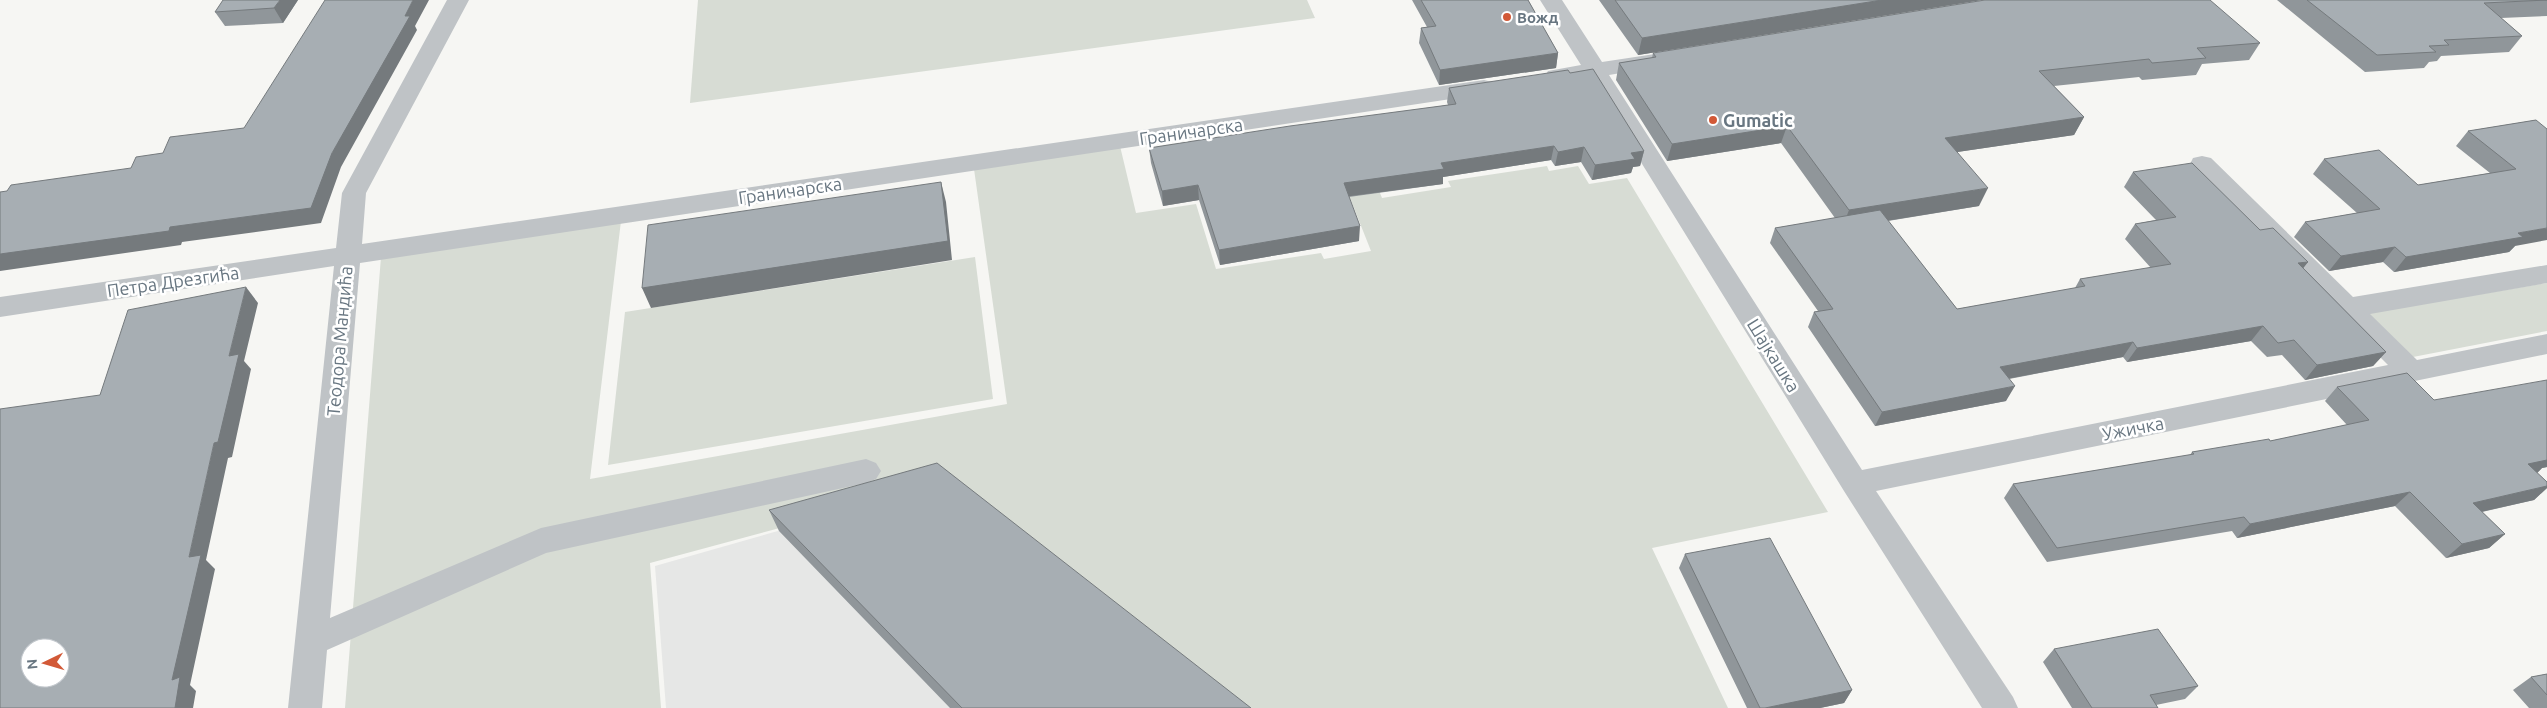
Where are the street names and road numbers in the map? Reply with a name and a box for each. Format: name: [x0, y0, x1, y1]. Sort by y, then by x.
street label: Граничарска: [1138, 114, 1244, 148]
street label: Граничарска: [737, 173, 843, 207]
street label: Петра Дрезгића: [106, 262, 240, 300]
street label: Теодора Мандића: [322, 265, 356, 417]
street label: Шајкашка: [1744, 315, 1804, 395]
street label: Ужичка: [2101, 412, 2165, 444]

